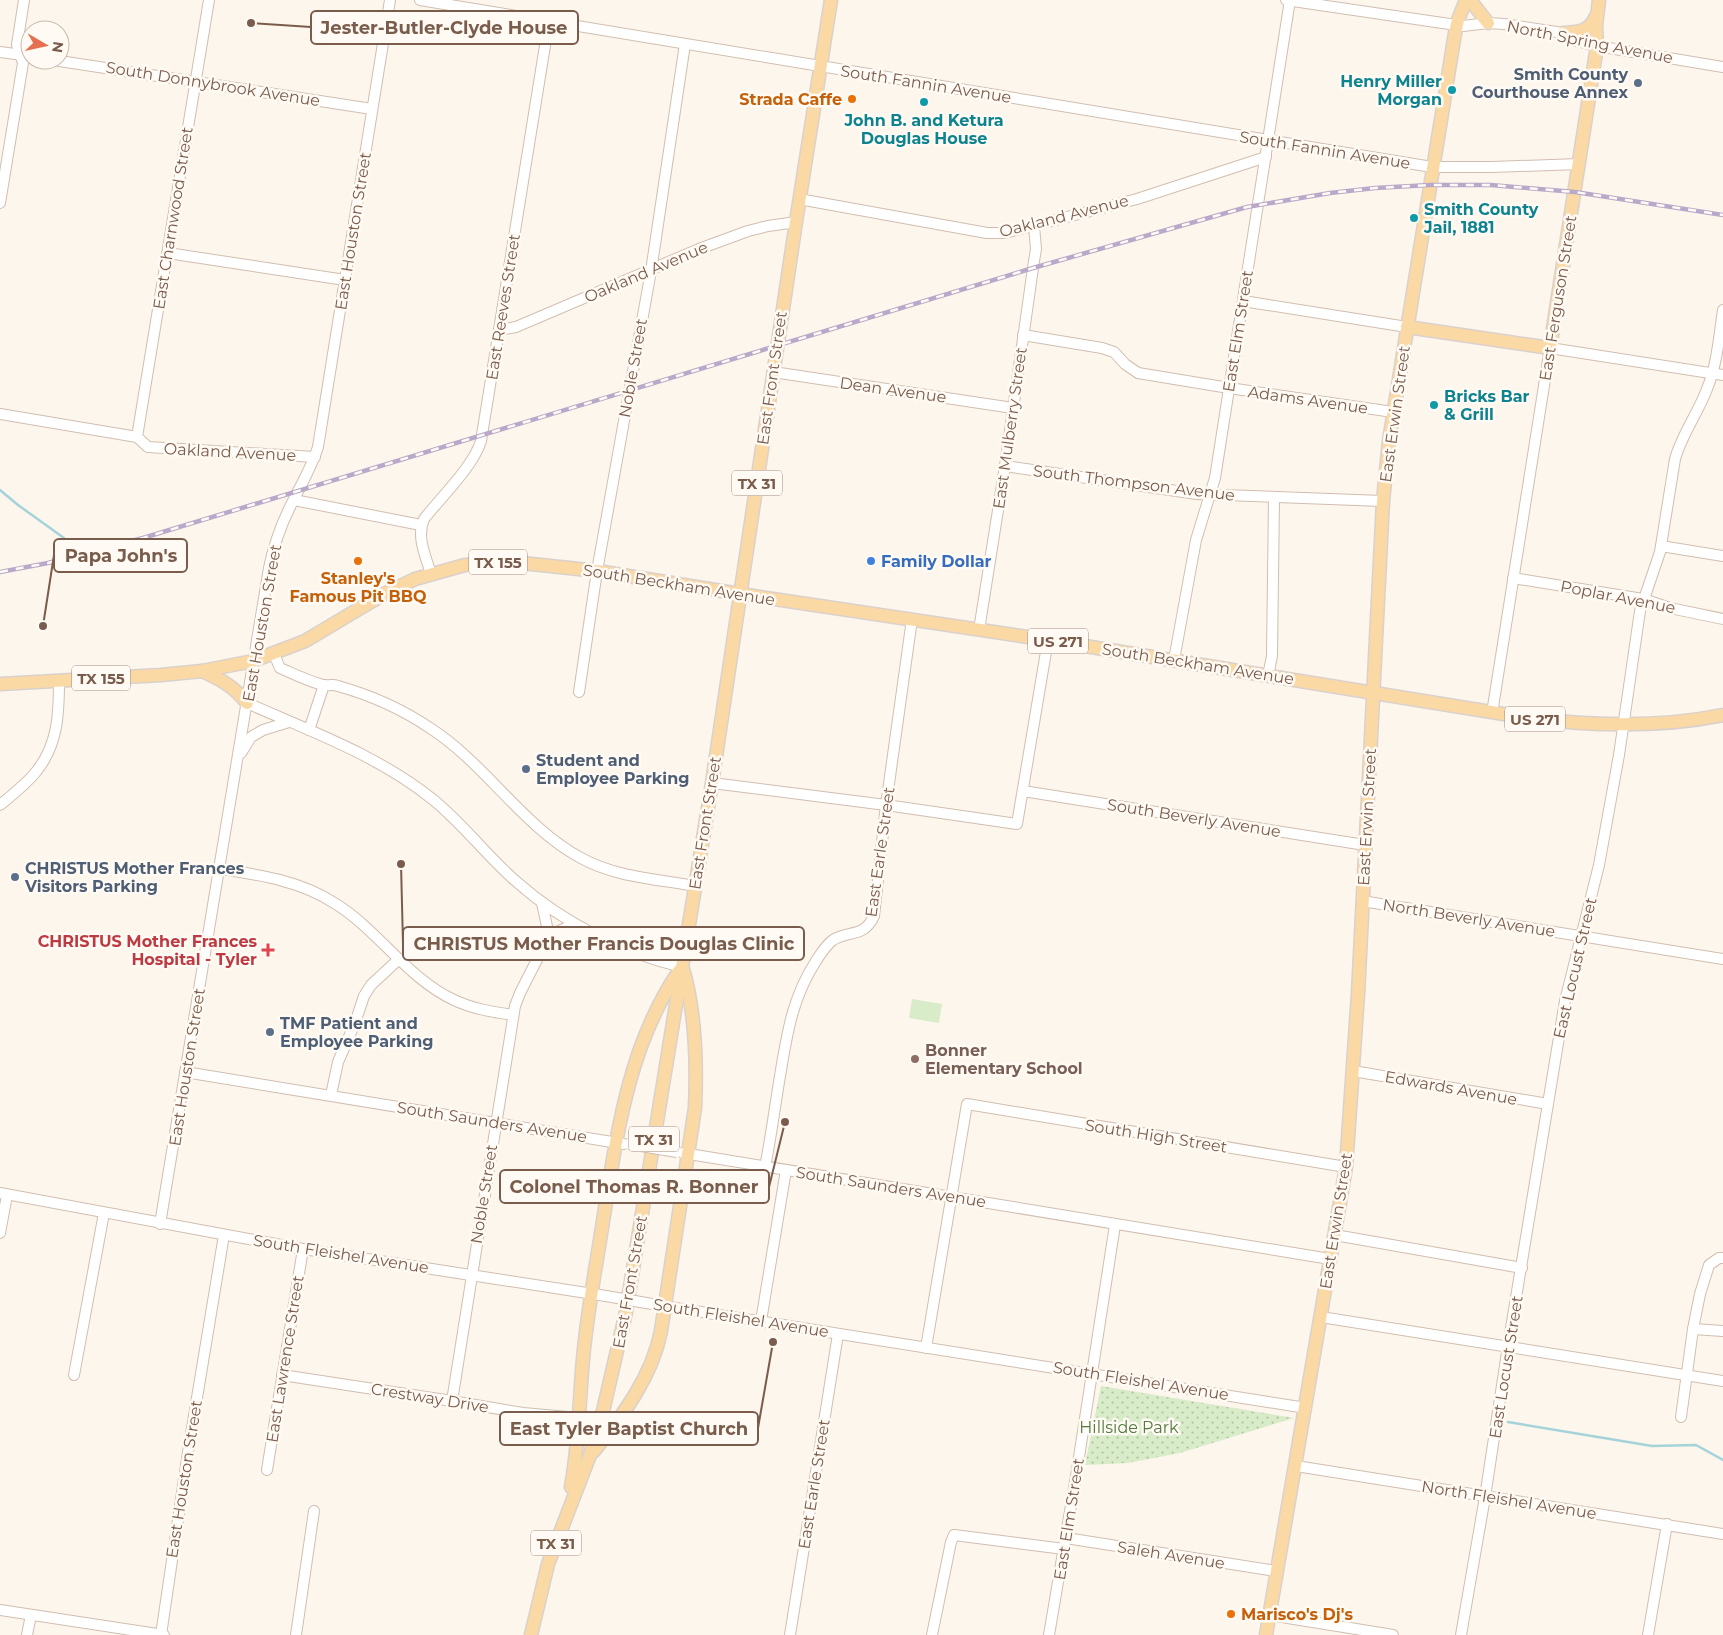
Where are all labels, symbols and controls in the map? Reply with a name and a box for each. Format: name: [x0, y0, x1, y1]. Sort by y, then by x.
callout: Jester-Butler-Clyde House: [311, 11, 578, 44]
text: Jester-Butler-Clyde House: [320, 17, 567, 39]
street label: North Spring Avenue: [1505, 17, 1675, 67]
north arrow: [20, 20, 70, 70]
text: N: [48, 40, 68, 54]
street label: South Donnybrook Avenue: [105, 58, 321, 110]
street label: South Fannin Avenue: [839, 61, 1013, 107]
place label: Smith County Courthouse Annex: [1472, 65, 1628, 102]
place label: Henry Miller Morgan: [1340, 72, 1442, 109]
marker: Smith County Courthouse Annex: [1632, 77, 1644, 89]
marker: Henry Miller Morgan: [1446, 84, 1458, 96]
place label: Strada Caffe: [739, 90, 842, 109]
marker: Strada Caffe: [846, 93, 858, 105]
marker: John B. and Ketura Douglas House: [918, 96, 930, 108]
place label: John B. and Ketura Douglas House: [843, 111, 1004, 148]
street label: East Charnwood Street: [149, 125, 197, 311]
street label: South Fannin Avenue: [1238, 127, 1412, 173]
street label: East Houston Street: [331, 150, 375, 311]
street label: Oakland Avenue: [997, 191, 1131, 241]
place label: Smith County Jail, 1881: [1423, 200, 1539, 237]
marker: Smith County Jail, 1881: [1408, 212, 1420, 224]
street label: East Ferguson Street: [1536, 213, 1581, 382]
street label: East Reeves Street: [482, 232, 524, 381]
street label: Oakland Avenue: [581, 237, 711, 307]
street label: East Elm Street: [1219, 268, 1257, 393]
street label: East Front Street: [753, 310, 791, 446]
street label: Noble Street: [615, 316, 651, 419]
street label: East Erwin Street: [1376, 344, 1414, 483]
street label: East Mulberry Street: [989, 345, 1031, 510]
street label: Dean Avenue: [838, 373, 948, 407]
street label: Adams Avenue: [1247, 382, 1369, 418]
place label: Bricks Bar & Grill: [1444, 387, 1530, 424]
marker: Bricks Bar & Grill: [1428, 399, 1440, 411]
street label: Oakland Avenue: [163, 439, 297, 465]
street label: South Thompson Avenue: [1032, 461, 1236, 505]
road number: TX 31: [732, 470, 782, 496]
callout: Papa John's: [54, 539, 187, 572]
street label: East Houston Street: [239, 542, 285, 703]
text: Papa John's: [65, 545, 178, 567]
road number: TX 155: [469, 550, 527, 574]
place label: Family Dollar: [881, 552, 992, 571]
marker: Stanley's Famous Pit BBQ: [352, 555, 364, 567]
marker: Family Dollar: [865, 555, 877, 567]
street label: South Beckham Avenue: [582, 560, 776, 610]
place label: Stanley's Famous Pit BBQ: [289, 569, 427, 606]
street label: Poplar Avenue: [1559, 577, 1677, 617]
road number: US 271: [1028, 628, 1088, 654]
street label: South Beckham Avenue: [1101, 639, 1295, 689]
road number: TX 155: [72, 666, 130, 690]
road number: US 271: [1505, 706, 1565, 732]
street label: East Erwin Street: [1354, 747, 1380, 886]
place label: Student and Employee Parking: [536, 751, 689, 788]
street label: East Front Street: [685, 755, 725, 891]
marker: Student and Employee Parking: [520, 763, 532, 775]
street label: East Earle Street: [861, 785, 899, 918]
street label: South Beverly Avenue: [1106, 795, 1282, 841]
place label: CHRISTUS Mother Frances Visitors Parking: [24, 859, 245, 896]
marker: CHRISTUS Mother Frances Visitors Parking: [9, 871, 21, 883]
street label: North Beverly Avenue: [1381, 895, 1557, 941]
street label: East Locust Street: [1549, 895, 1601, 1041]
callout: CHRISTUS Mother Francis Douglas Clinic: [403, 927, 804, 960]
place label: CHRISTUS Mother Frances Hospital - Tyler: [38, 932, 257, 969]
text: CHRISTUS Mother Francis Douglas Clinic: [414, 933, 795, 955]
marker: CHRISTUS Mother Frances Hospital - Tyler: [261, 943, 275, 957]
street label: East Houston Street: [165, 986, 209, 1147]
place label: TMF Patient and Employee Parking: [280, 1014, 433, 1051]
marker: TMF Patient and Employee Parking: [264, 1026, 276, 1038]
place label: Bonner Elementary School: [925, 1041, 1083, 1078]
marker: Bonner Elementary School: [909, 1053, 921, 1065]
street label: Edwards Avenue: [1383, 1067, 1519, 1109]
street label: South Saunders Avenue: [396, 1098, 588, 1146]
street label: South High Street: [1084, 1115, 1229, 1157]
road number: TX 31: [629, 1126, 679, 1152]
street label: Noble Street: [467, 1142, 501, 1245]
street label: East Erwin Street: [1316, 1151, 1356, 1290]
street label: South Saunders Avenue: [795, 1163, 987, 1211]
callout: Colonel Thomas R. Bonner: [500, 1170, 769, 1203]
text: Colonel Thomas R. Bonner: [510, 1176, 759, 1198]
street label: East Front Street: [609, 1214, 651, 1350]
street label: South Fleishel Avenue: [252, 1231, 430, 1277]
street label: East Lawrence Street: [262, 1274, 308, 1444]
street label: East Locust Street: [1485, 1294, 1527, 1440]
street label: South Fleishel Avenue: [652, 1295, 830, 1341]
street label: South Fleishel Avenue: [1052, 1358, 1230, 1404]
street label: Crestway Drive: [370, 1379, 490, 1417]
street label: East Houston Street: [162, 1398, 206, 1559]
callout: East Tyler Baptist Church: [500, 1412, 758, 1445]
street label: East Earle Street: [794, 1417, 834, 1550]
text: East Tyler Baptist Church: [510, 1418, 748, 1440]
park label: Hillside Park: [1079, 1418, 1179, 1437]
street label: East Elm Street: [1050, 1456, 1088, 1581]
street label: North Fleishel Avenue: [1420, 1477, 1598, 1523]
road number: TX 31: [531, 1530, 581, 1556]
street label: Saleh Avenue: [1116, 1537, 1226, 1573]
place label: Marisco's Dj's: [1241, 1605, 1353, 1624]
marker: Marisco's Dj's: [1225, 1608, 1237, 1620]

